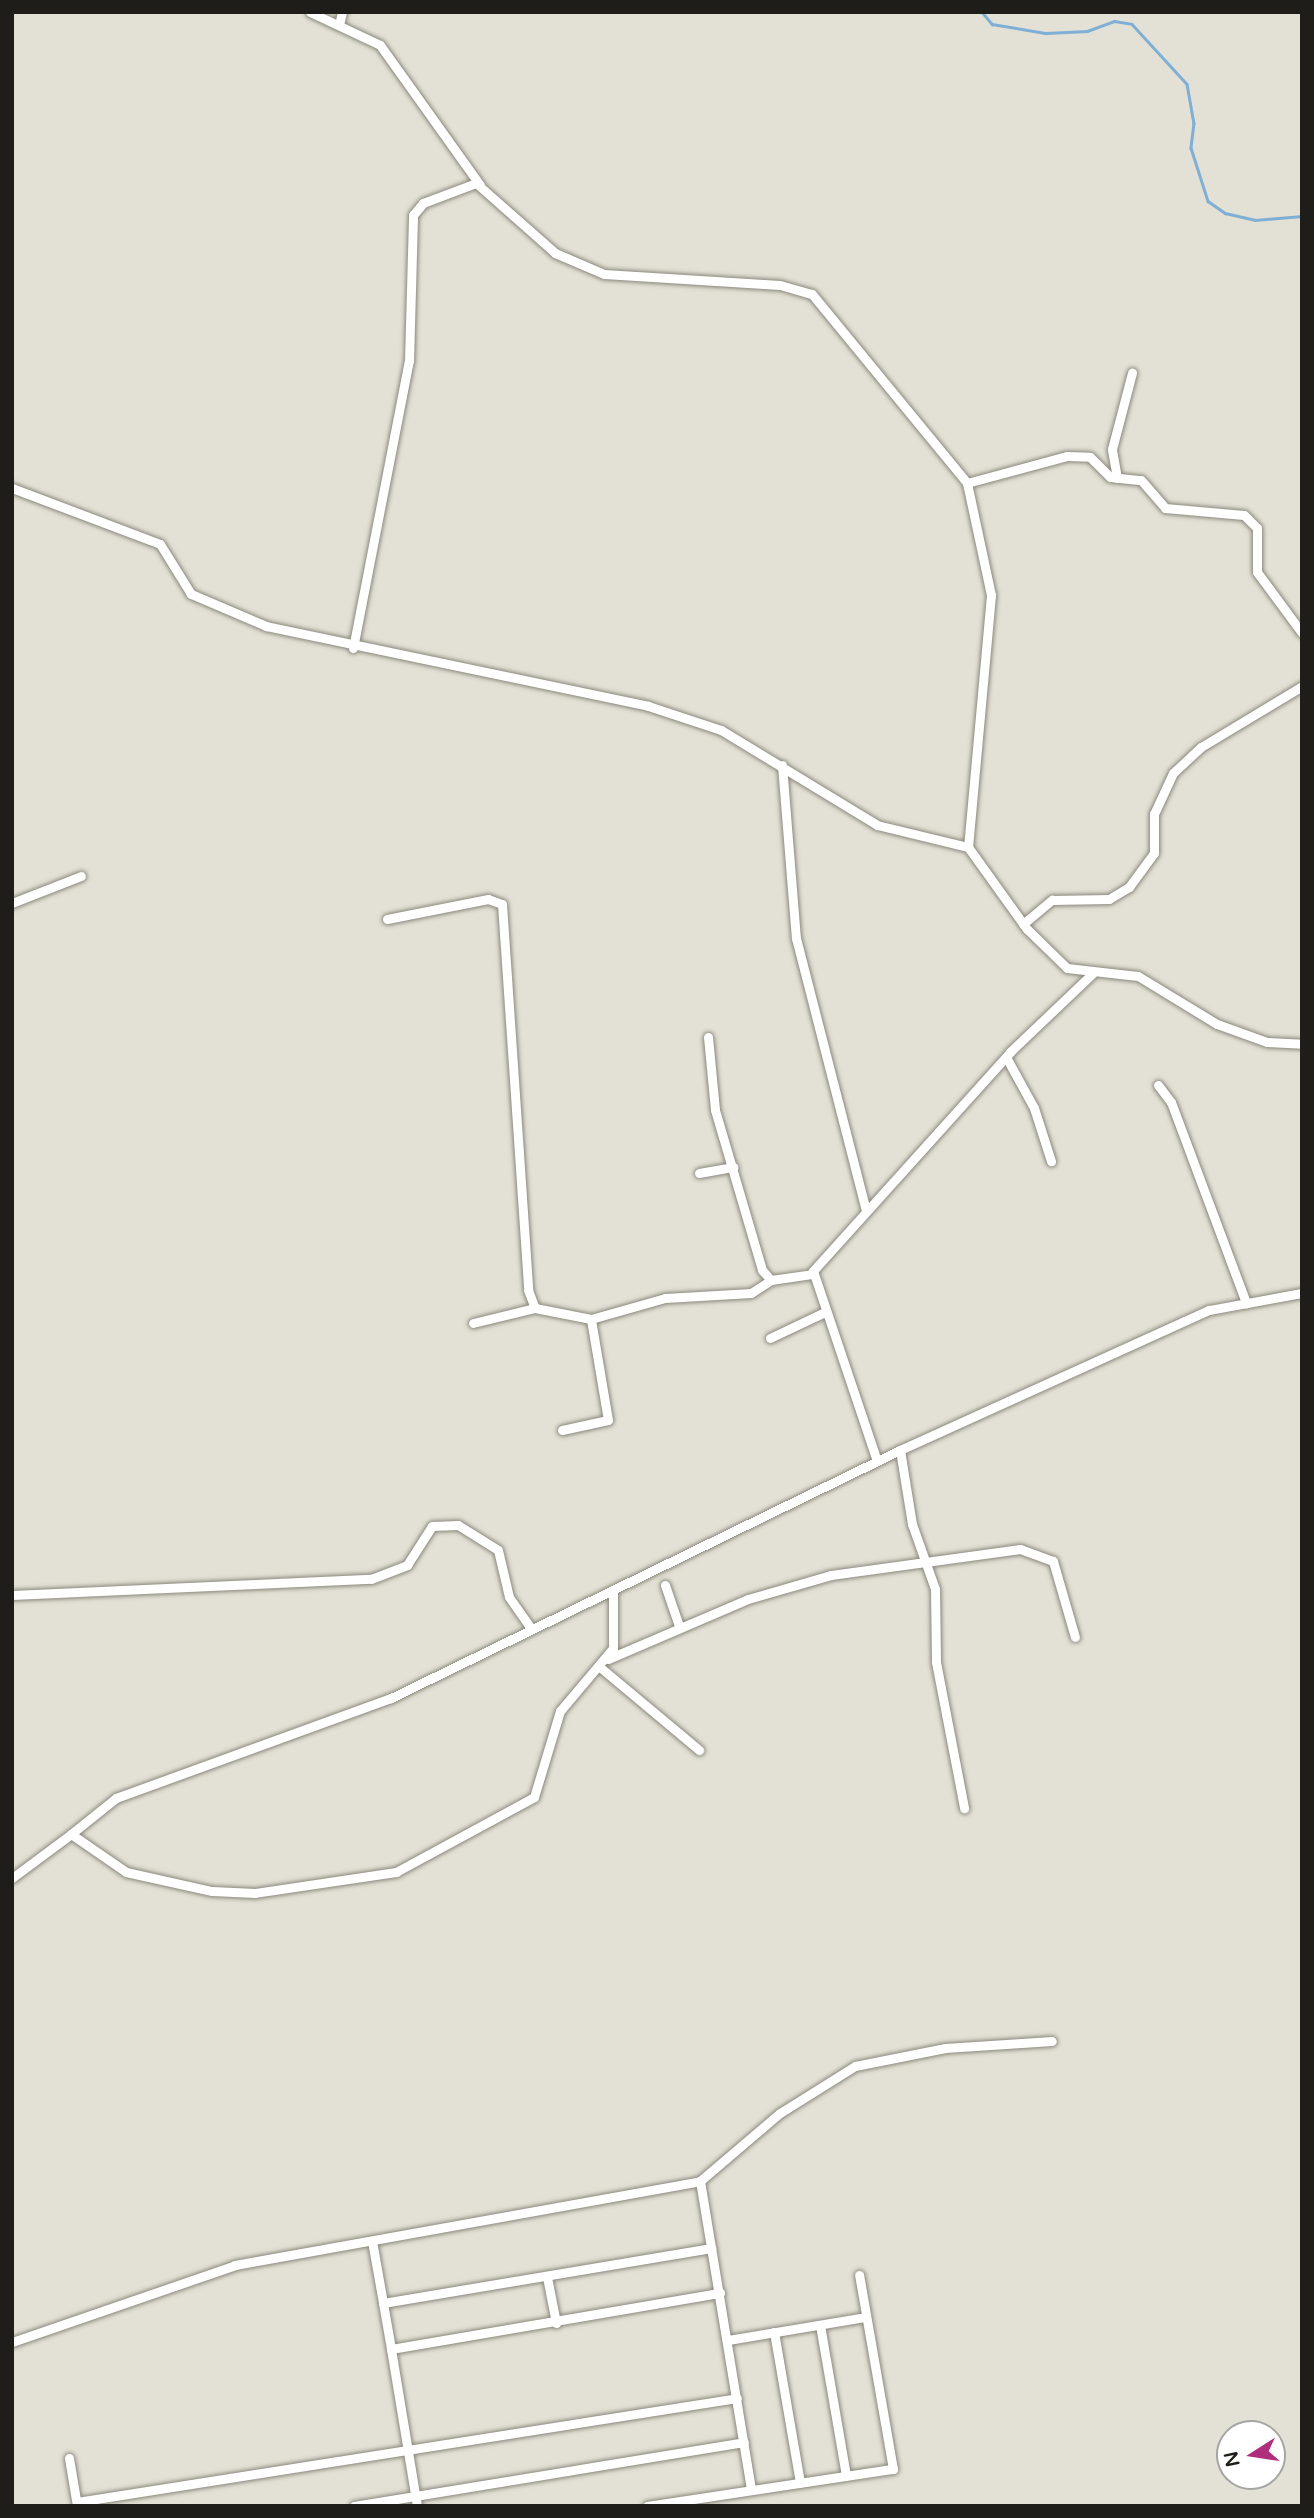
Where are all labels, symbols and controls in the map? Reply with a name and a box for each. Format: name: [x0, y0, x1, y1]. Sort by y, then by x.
north arrow: [1216, 2420, 1286, 2490]
text: N: [1220, 2449, 1245, 2469]

